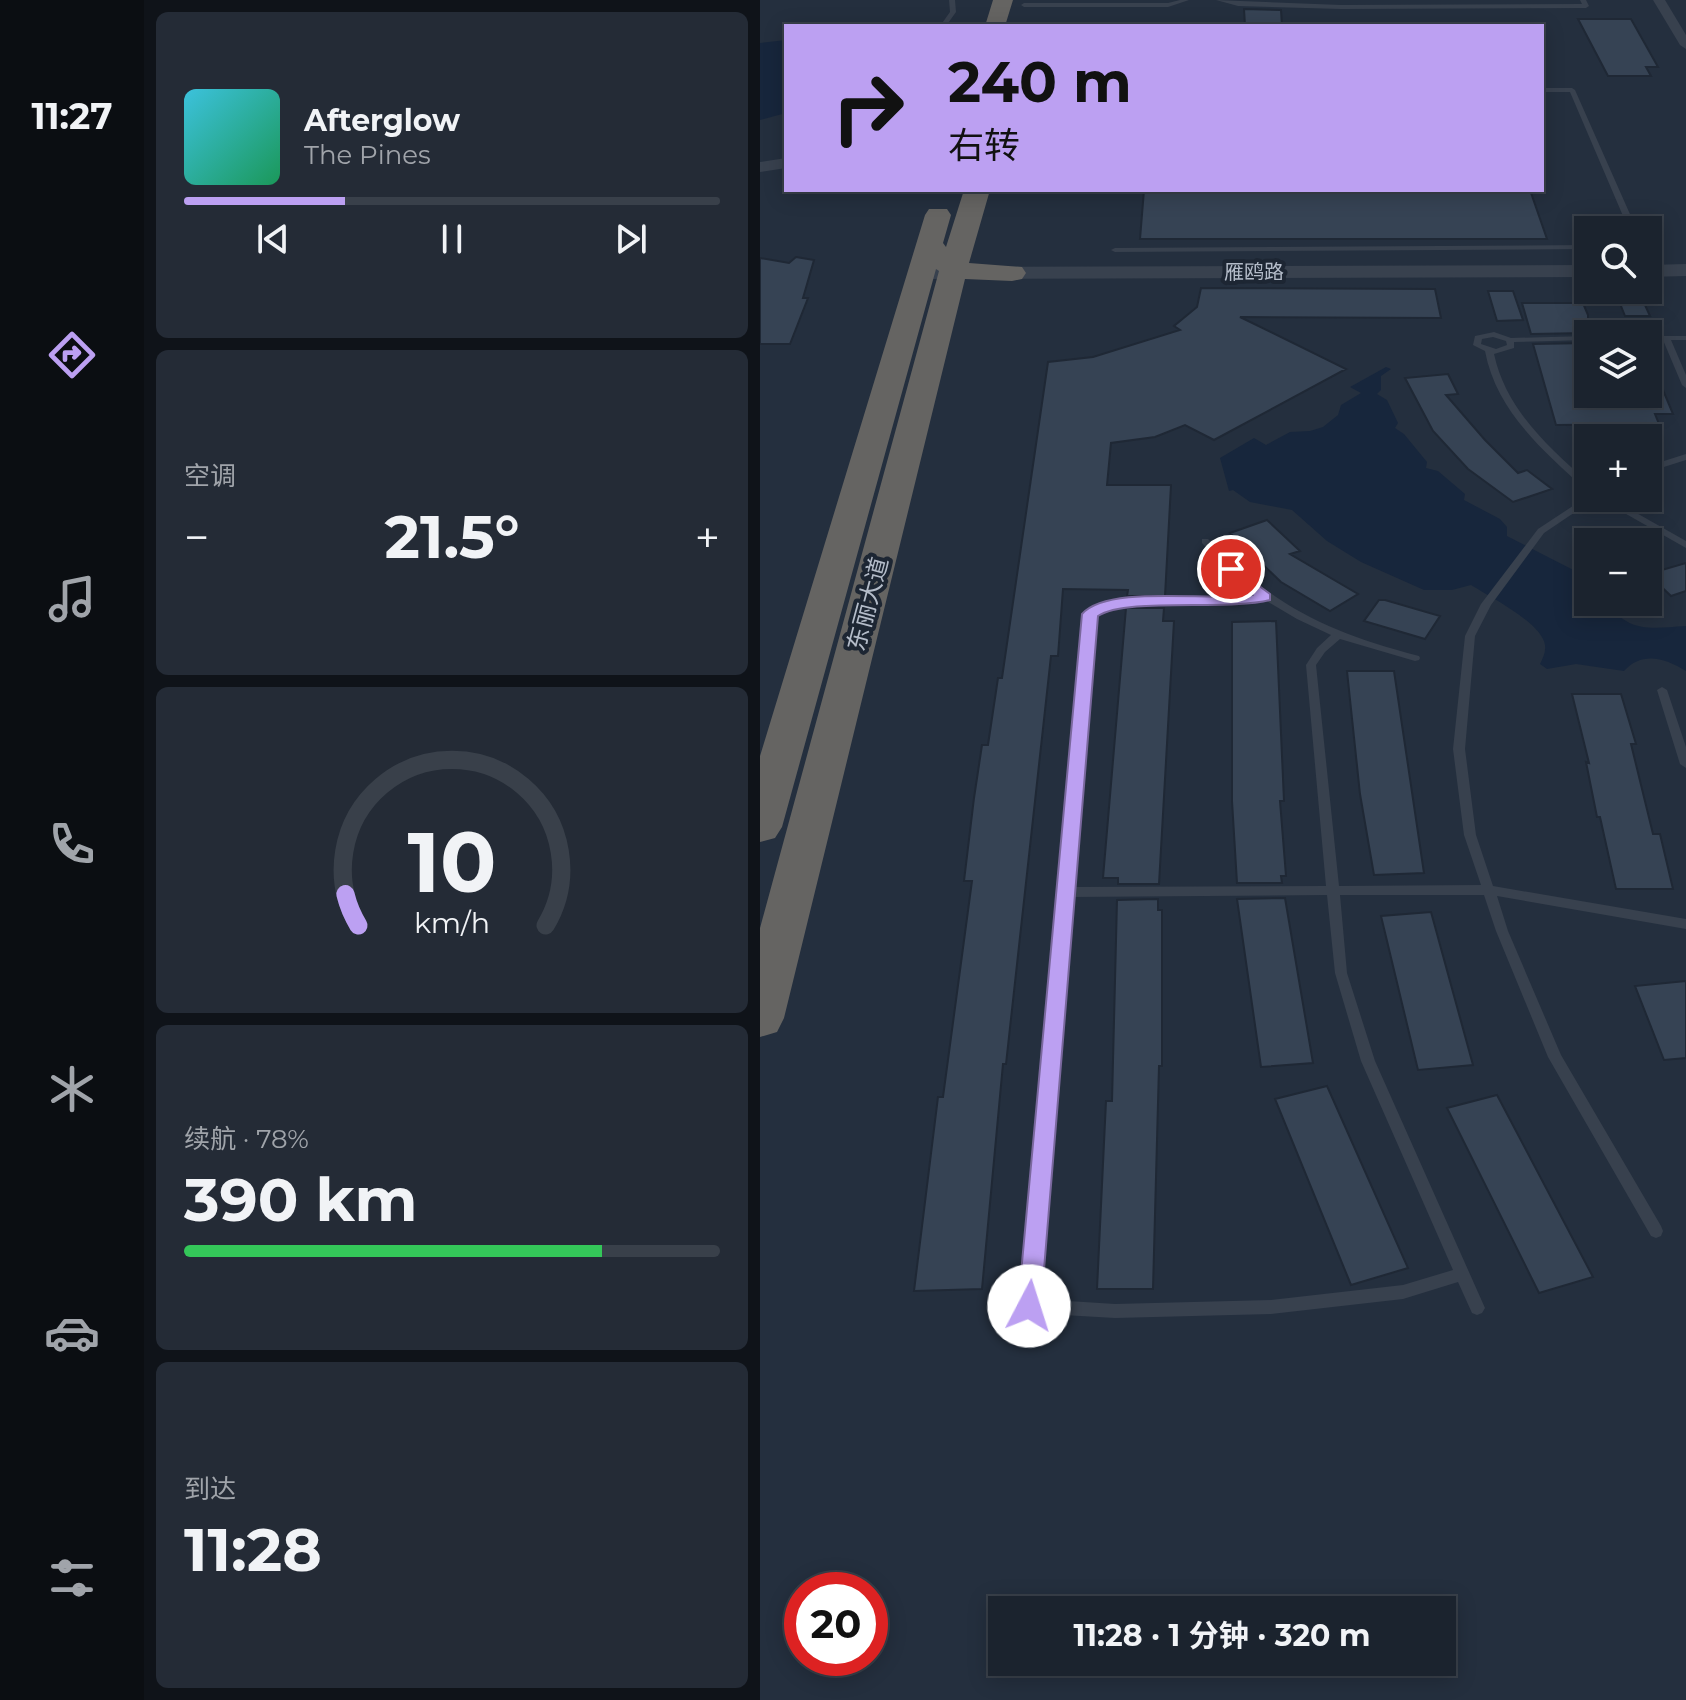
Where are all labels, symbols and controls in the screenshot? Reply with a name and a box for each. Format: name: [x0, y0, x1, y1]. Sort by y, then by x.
text: 240 m: [948, 48, 1132, 116]
icon: right: [816, 56, 920, 160]
text: 11:27: [31, 94, 113, 138]
text: Afterglow: [304, 102, 460, 139]
text: 右转: [948, 123, 1020, 167]
text: The Pines: [304, 139, 431, 171]
map controls: [1574, 216, 1662, 616]
button: search: [1574, 216, 1662, 304]
icon: previous: [251, 217, 295, 261]
icon: pause: [430, 217, 474, 261]
icon: next: [609, 217, 653, 261]
street label: 雁鸥路: [1224, 260, 1284, 284]
button: layers: [1574, 320, 1662, 408]
icon: directions: [44, 327, 100, 383]
button: +: [1574, 424, 1662, 512]
text: 空调: [184, 460, 236, 492]
text: 21.5°: [384, 500, 520, 573]
text: −: [184, 510, 209, 564]
text: +: [695, 510, 720, 564]
button: −: [1574, 528, 1662, 616]
pin: [1197, 535, 1265, 603]
icon: arrive: [1209, 547, 1253, 591]
street label: 东丽大道: [841, 554, 894, 654]
icon: music: [44, 571, 100, 627]
text: 10: [407, 811, 497, 913]
icon: phone: [44, 816, 100, 872]
text: km/h: [414, 905, 490, 940]
icon: climate: [44, 1061, 100, 1117]
text: 续航 · 78%: [184, 1123, 309, 1155]
text: 390 km: [184, 1163, 417, 1236]
position arrow: [987, 1264, 1071, 1348]
icon: car: [44, 1305, 100, 1361]
text: 到达: [184, 1473, 236, 1505]
text: 11:28: [184, 1513, 322, 1586]
icon: filters: [44, 1550, 100, 1606]
speed limit sign: 20: [784, 1572, 888, 1676]
text: 11:28 · 1 分钟 · 320 m: [1074, 1617, 1370, 1654]

